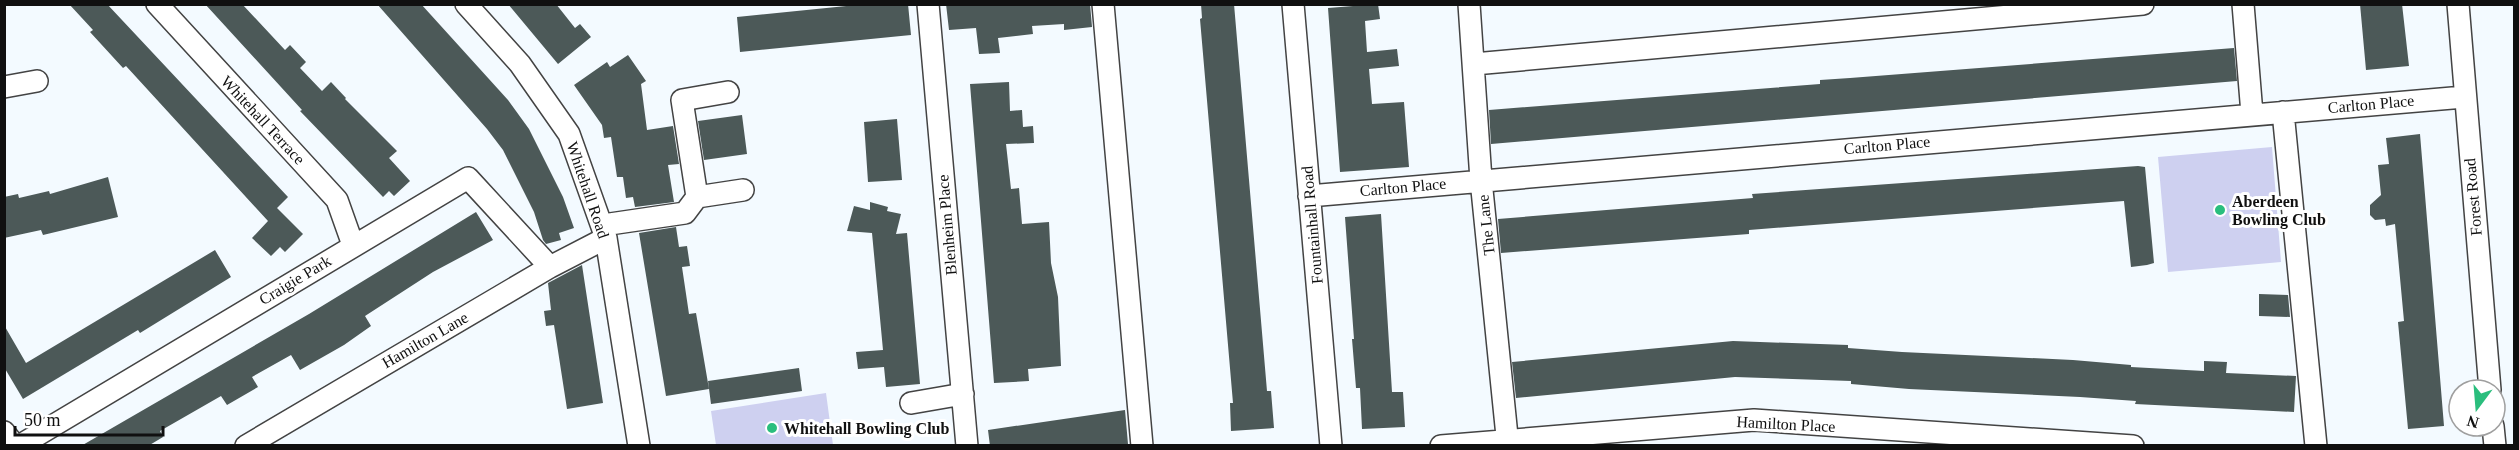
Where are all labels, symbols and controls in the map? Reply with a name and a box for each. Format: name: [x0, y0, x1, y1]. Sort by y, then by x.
street label: Whitehall Terrace: [218, 72, 308, 168]
street label: Carlton Place: [2327, 92, 2415, 116]
street label: Carlton Place: [1843, 133, 1931, 157]
street label: Whitehall Road: [564, 140, 612, 240]
street label: Forest Road: [2461, 158, 2485, 236]
street label: Fountainhall Road: [1298, 165, 1326, 285]
street label: Blenheim Place: [934, 174, 960, 276]
street label: Carlton Place: [1359, 175, 1447, 199]
place label: Aberdeen Bowling Club: [2232, 193, 2326, 229]
street label: The Lane: [1474, 194, 1498, 256]
marker: Aberdeen Bowling Club: [2213, 203, 2227, 217]
street label: Craigie Park: [256, 252, 334, 309]
street label: Hamilton Lane: [379, 309, 471, 371]
north arrow: [2447, 378, 2507, 438]
scale bar: [15, 399, 164, 437]
text: 50 m: [24, 410, 61, 430]
text: N: [2465, 412, 2481, 432]
street label: Hamilton Place: [1736, 413, 1836, 435]
place label: Whitehall Bowling Club: [784, 420, 949, 438]
marker: Whitehall Bowling Club: [765, 421, 779, 435]

